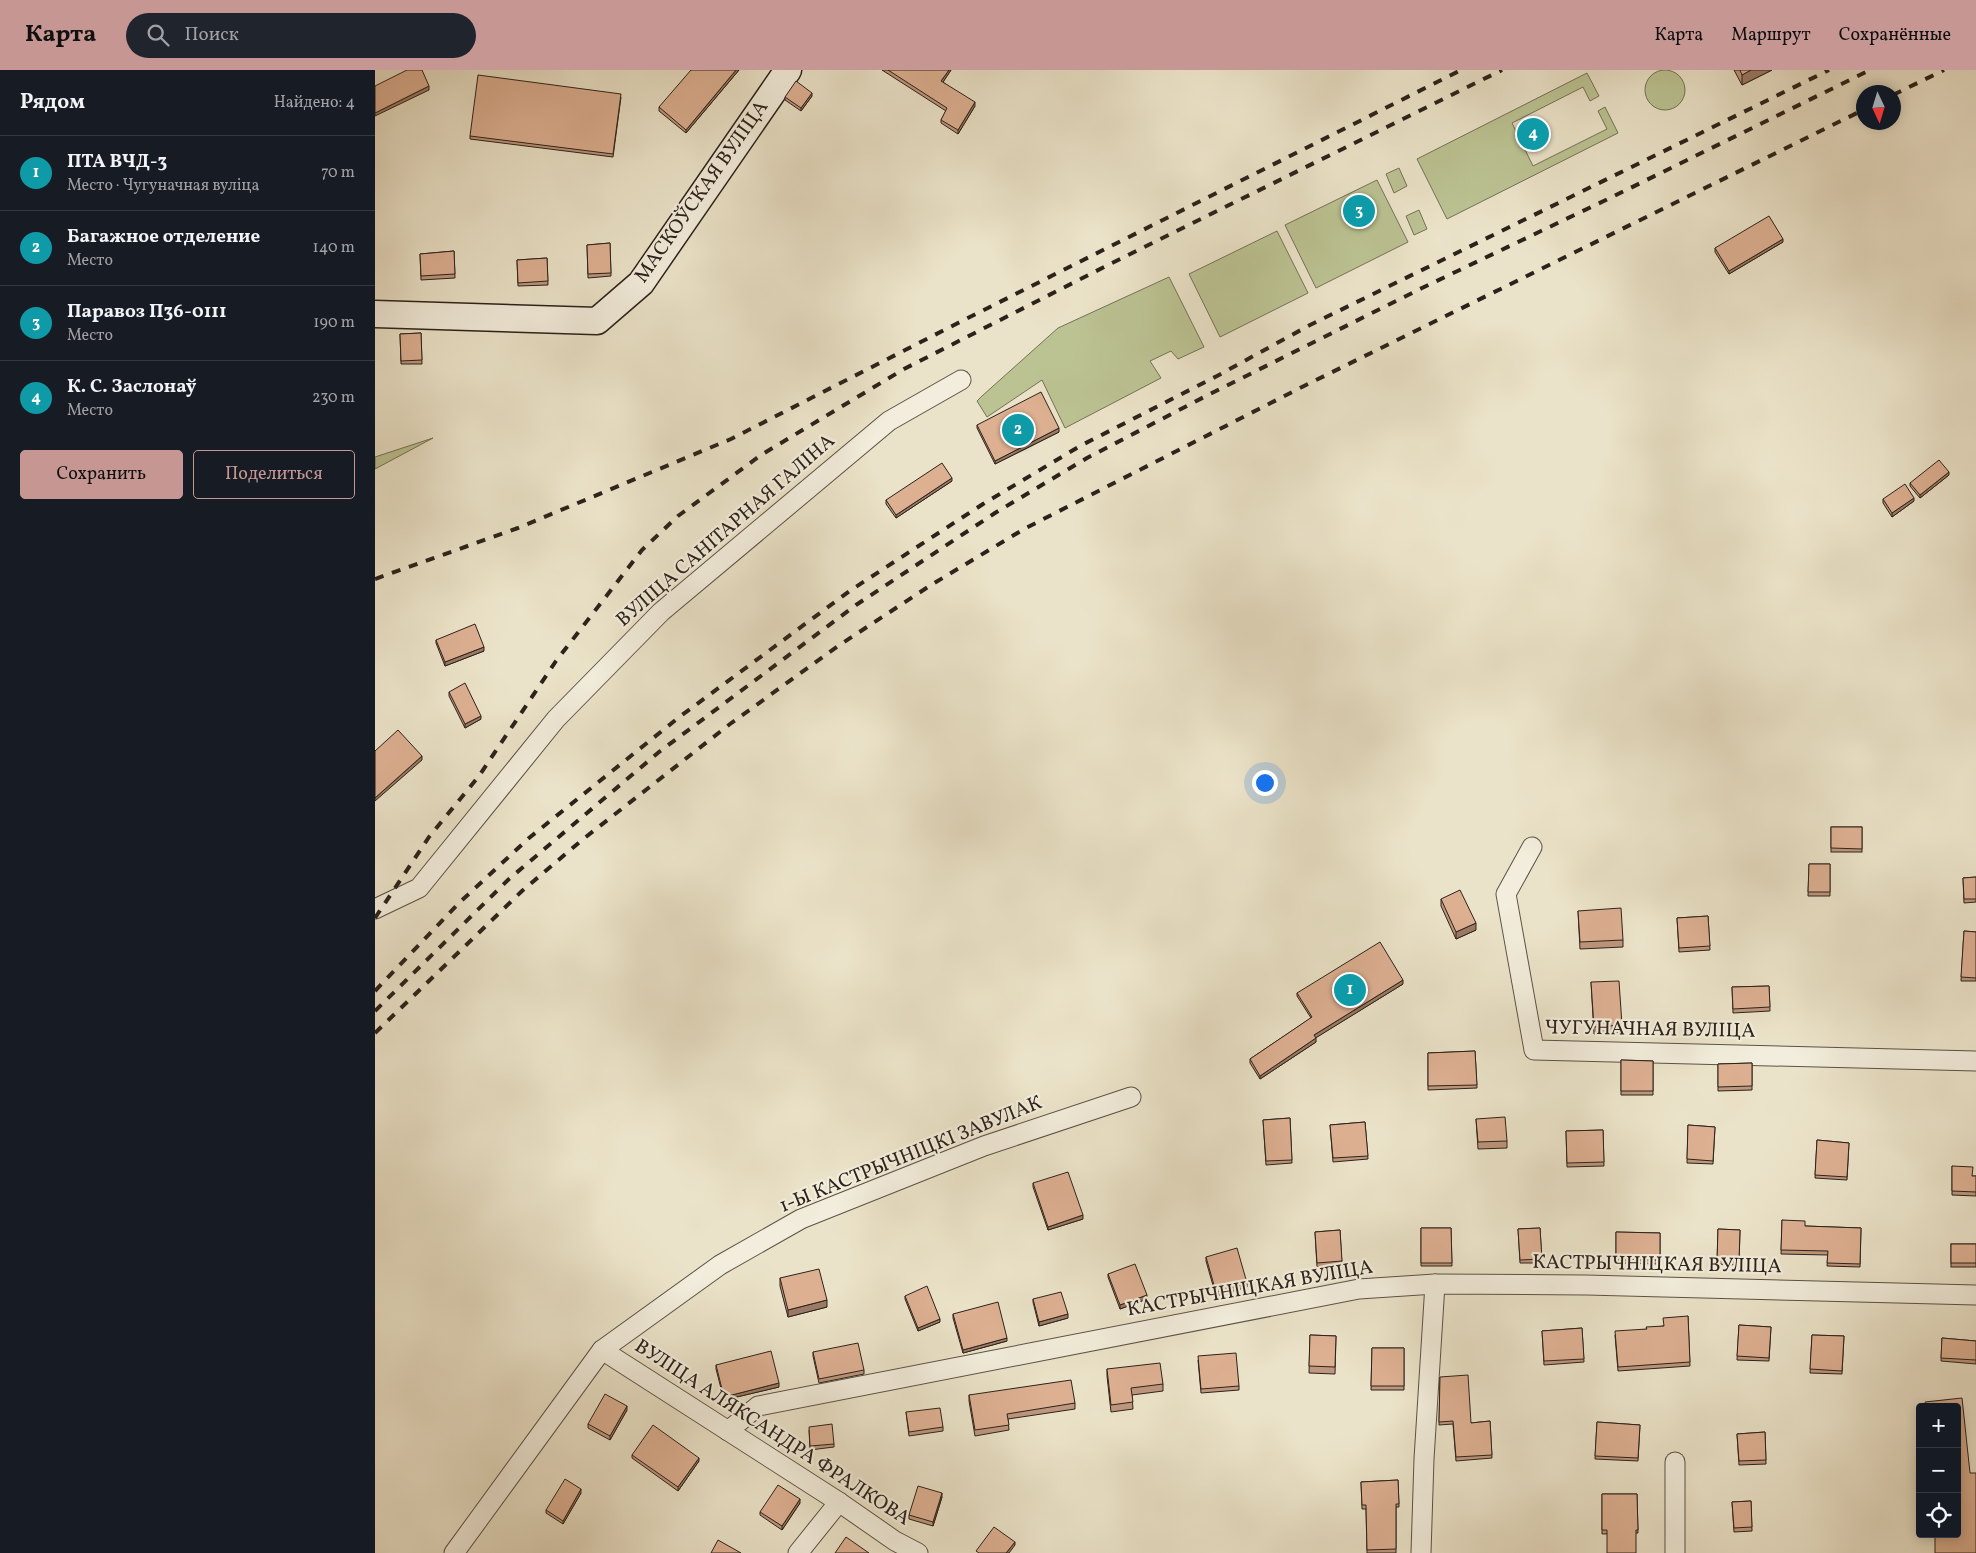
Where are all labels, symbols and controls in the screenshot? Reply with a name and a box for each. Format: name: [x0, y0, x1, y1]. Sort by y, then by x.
search box: [126, 13, 476, 58]
text: Карта: [25, 18, 96, 52]
icon: search: [144, 21, 172, 49]
text: Поиск: [184, 22, 239, 48]
text: Карта: [1654, 23, 1703, 48]
text: Маршрут: [1731, 23, 1811, 48]
text: Сохранённые: [1839, 23, 1951, 48]
north arrow: [1856, 85, 1901, 130]
text: Рядом: [20, 88, 85, 117]
text: Найдено: 4: [274, 92, 355, 114]
street label: МАСКОЎСКАЯ ВУЛІЦА: [628, 95, 776, 289]
pin: 4: [1517, 115, 1549, 153]
text: ПТА ВЧД-3: [67, 149, 167, 175]
text: 1: [33, 162, 39, 184]
text: 70 m: [321, 162, 355, 184]
text: Место · Чугуначная вуліца: [67, 175, 259, 197]
pin: 3: [1343, 192, 1375, 230]
text: Багажное отделение: [67, 224, 260, 250]
text: 2: [32, 237, 40, 259]
text: 140 m: [313, 237, 355, 259]
text: Место: [67, 250, 113, 272]
text: Паравоз П36-0111: [67, 299, 227, 325]
text: 3: [32, 312, 40, 334]
text: 190 m: [313, 312, 355, 334]
text: Место: [67, 325, 113, 347]
text: К. С. Заслонаў: [67, 374, 196, 400]
text: 4: [31, 387, 41, 409]
text: 230 m: [312, 387, 355, 409]
text: Место: [67, 400, 113, 422]
pin: 2: [1002, 411, 1034, 449]
street label: ВУЛІЦА САНІТАРНАЯ ГАЛІНА: [611, 428, 841, 634]
button: Сохранить: [20, 450, 183, 499]
button: Поделиться: [193, 450, 355, 499]
your location: [1252, 770, 1278, 796]
pin: 1: [1334, 971, 1366, 1009]
street label: ЧУГУНАЧНАЯ ВУЛІЦА: [1544, 1014, 1756, 1046]
street label: 1-Ы КАСТРЫЧНІЦКІ ЗАВУЛАК: [775, 1089, 1047, 1221]
street label: КАСТРЫЧНІЦКАЯ ВУЛІЦА: [1532, 1249, 1782, 1281]
street label: КАСТРЫЧНІЦКАЯ ВУЛІЦА: [1125, 1254, 1375, 1324]
street label: ВУЛІЦА АЛЯКСАНДРА ФРАЛКОВА: [629, 1333, 915, 1533]
map controls: [1916, 1403, 1961, 1538]
button: +: [1916, 1403, 1961, 1448]
button: −: [1916, 1448, 1961, 1493]
button: locate: [1916, 1493, 1961, 1538]

